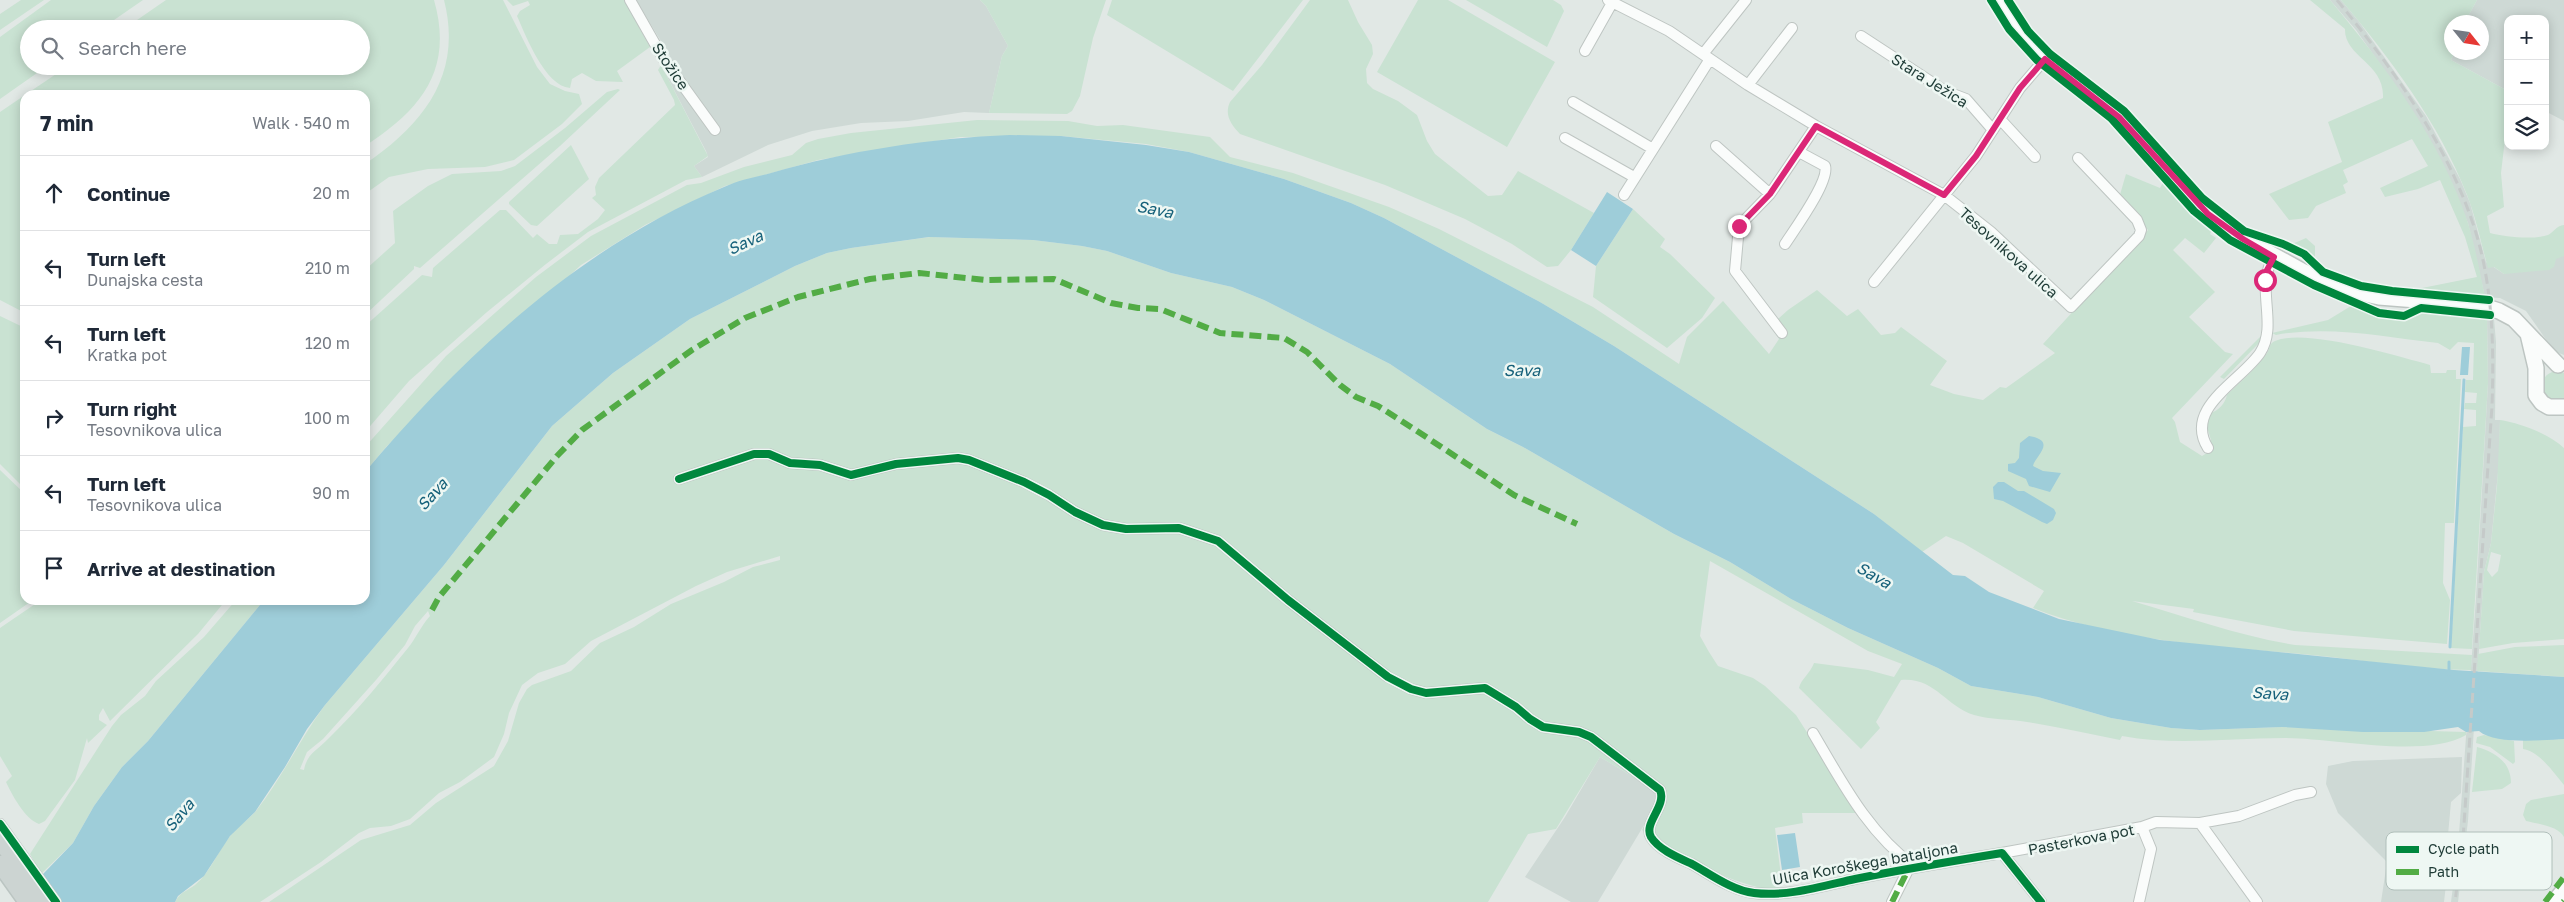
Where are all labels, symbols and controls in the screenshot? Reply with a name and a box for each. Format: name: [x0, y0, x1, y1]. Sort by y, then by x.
north arrow: [2444, 15, 2489, 60]
map controls: [2504, 15, 2549, 150]
button: +: [2504, 15, 2549, 60]
search box: [20, 20, 370, 75]
icon: search: [38, 34, 66, 62]
text: Search here: [78, 36, 187, 59]
street label: Stožice: [649, 39, 693, 93]
street label: Stara Ježica: [1888, 49, 1972, 111]
button: −: [2504, 60, 2549, 105]
button: layers: [2504, 105, 2549, 150]
text: 7 min: [40, 110, 94, 136]
text: Walk · 540 m: [252, 113, 350, 133]
icon: ahead: [40, 179, 68, 207]
text: Continue: [87, 182, 170, 205]
text: 20 m: [313, 183, 350, 203]
water label: Sava: [1135, 196, 1176, 222]
street label: Tesovnikova ulica: [1956, 203, 2062, 301]
route end: [1728, 215, 1751, 238]
water label: Sava: [724, 225, 767, 259]
text: Turn left: [87, 247, 166, 270]
icon: left: [40, 254, 68, 282]
text: 210 m: [305, 258, 350, 278]
route start: [2254, 269, 2277, 292]
text: Dunajska cesta: [87, 270, 203, 290]
text: Turn left: [87, 322, 166, 345]
icon: left: [40, 329, 68, 357]
text: 120 m: [305, 333, 350, 353]
text: Kratka pot: [87, 345, 167, 365]
water label: Sava: [1504, 360, 1541, 380]
text: Turn right: [87, 397, 177, 420]
icon: right: [40, 404, 68, 432]
text: 100 m: [304, 408, 350, 428]
text: Tesovnikova ulica: [87, 420, 222, 440]
text: Turn left: [87, 472, 166, 495]
water label: Sava: [412, 473, 452, 514]
icon: left: [40, 479, 68, 507]
text: 90 m: [312, 483, 350, 503]
text: Tesovnikova ulica: [87, 495, 222, 515]
icon: arrive: [40, 554, 68, 582]
text: Arrive at destination: [87, 557, 275, 580]
water label: Sava: [1853, 557, 1896, 593]
water label: Sava: [2251, 682, 2290, 704]
water label: Sava: [160, 794, 199, 835]
street label: Pasterkova pot: [2026, 820, 2136, 858]
legend: [2386, 832, 2552, 890]
street label: Ulica Koroškega bataljona: [1771, 838, 1959, 888]
text: Cycle path: [2428, 840, 2499, 857]
text: Path: [2428, 863, 2459, 880]

